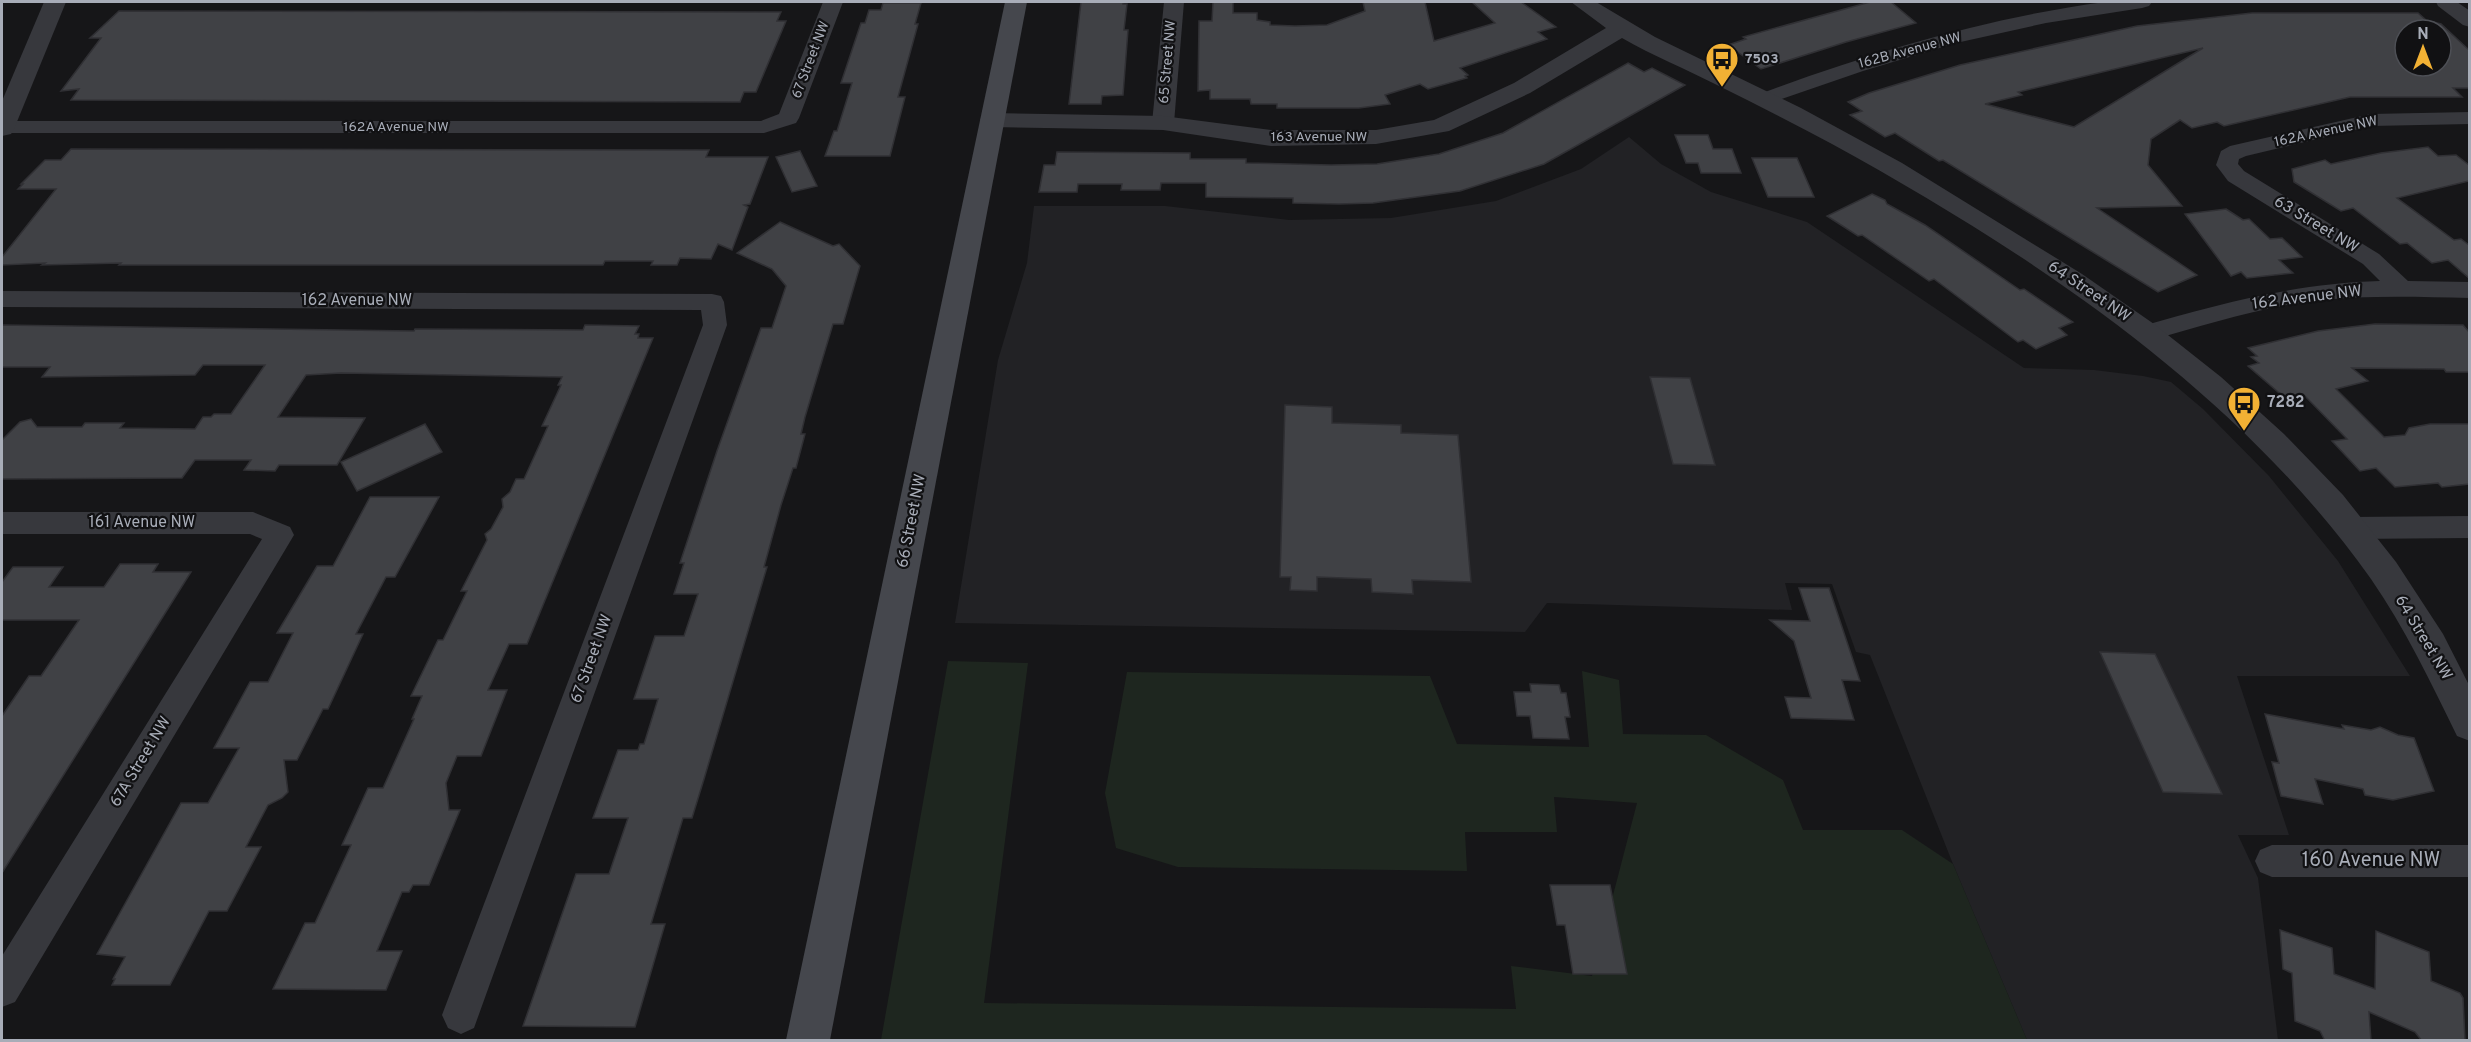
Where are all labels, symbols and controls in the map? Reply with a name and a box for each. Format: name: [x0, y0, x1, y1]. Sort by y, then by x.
north arrow: [2393, 18, 2453, 78]
street label: 67 Street NW: [788, 19, 834, 101]
street label: 65 Street NW: [1156, 19, 1180, 104]
text: N: [2417, 25, 2429, 45]
street label: 162B Avenue NW: [1857, 29, 1963, 73]
bus stop icon: 7503: [1704, 41, 1740, 88]
place label: 7503: [1745, 51, 1779, 68]
street label: 162A Avenue NW: [2273, 113, 2380, 151]
street label: 162A Avenue NW: [343, 119, 449, 136]
street label: 163 Avenue NW: [1271, 129, 1367, 146]
street label: 63 Street NW: [2270, 192, 2362, 258]
street label: 64 Street NW: [2044, 257, 2134, 327]
street label: 162 Avenue NW: [2251, 281, 2363, 315]
street label: 162 Avenue NW: [302, 291, 412, 311]
bus stop icon: 7282: [2226, 385, 2262, 432]
place label: 7282: [2267, 393, 2305, 413]
street label: 66 Street NW: [893, 472, 931, 570]
street label: 161 Avenue NW: [89, 513, 195, 533]
street label: 64 Street NW: [2390, 592, 2456, 684]
street label: 67 Street NW: [567, 612, 617, 706]
street label: 67A Street NW: [106, 713, 176, 811]
street label: 160 Avenue NW: [2302, 848, 2440, 874]

